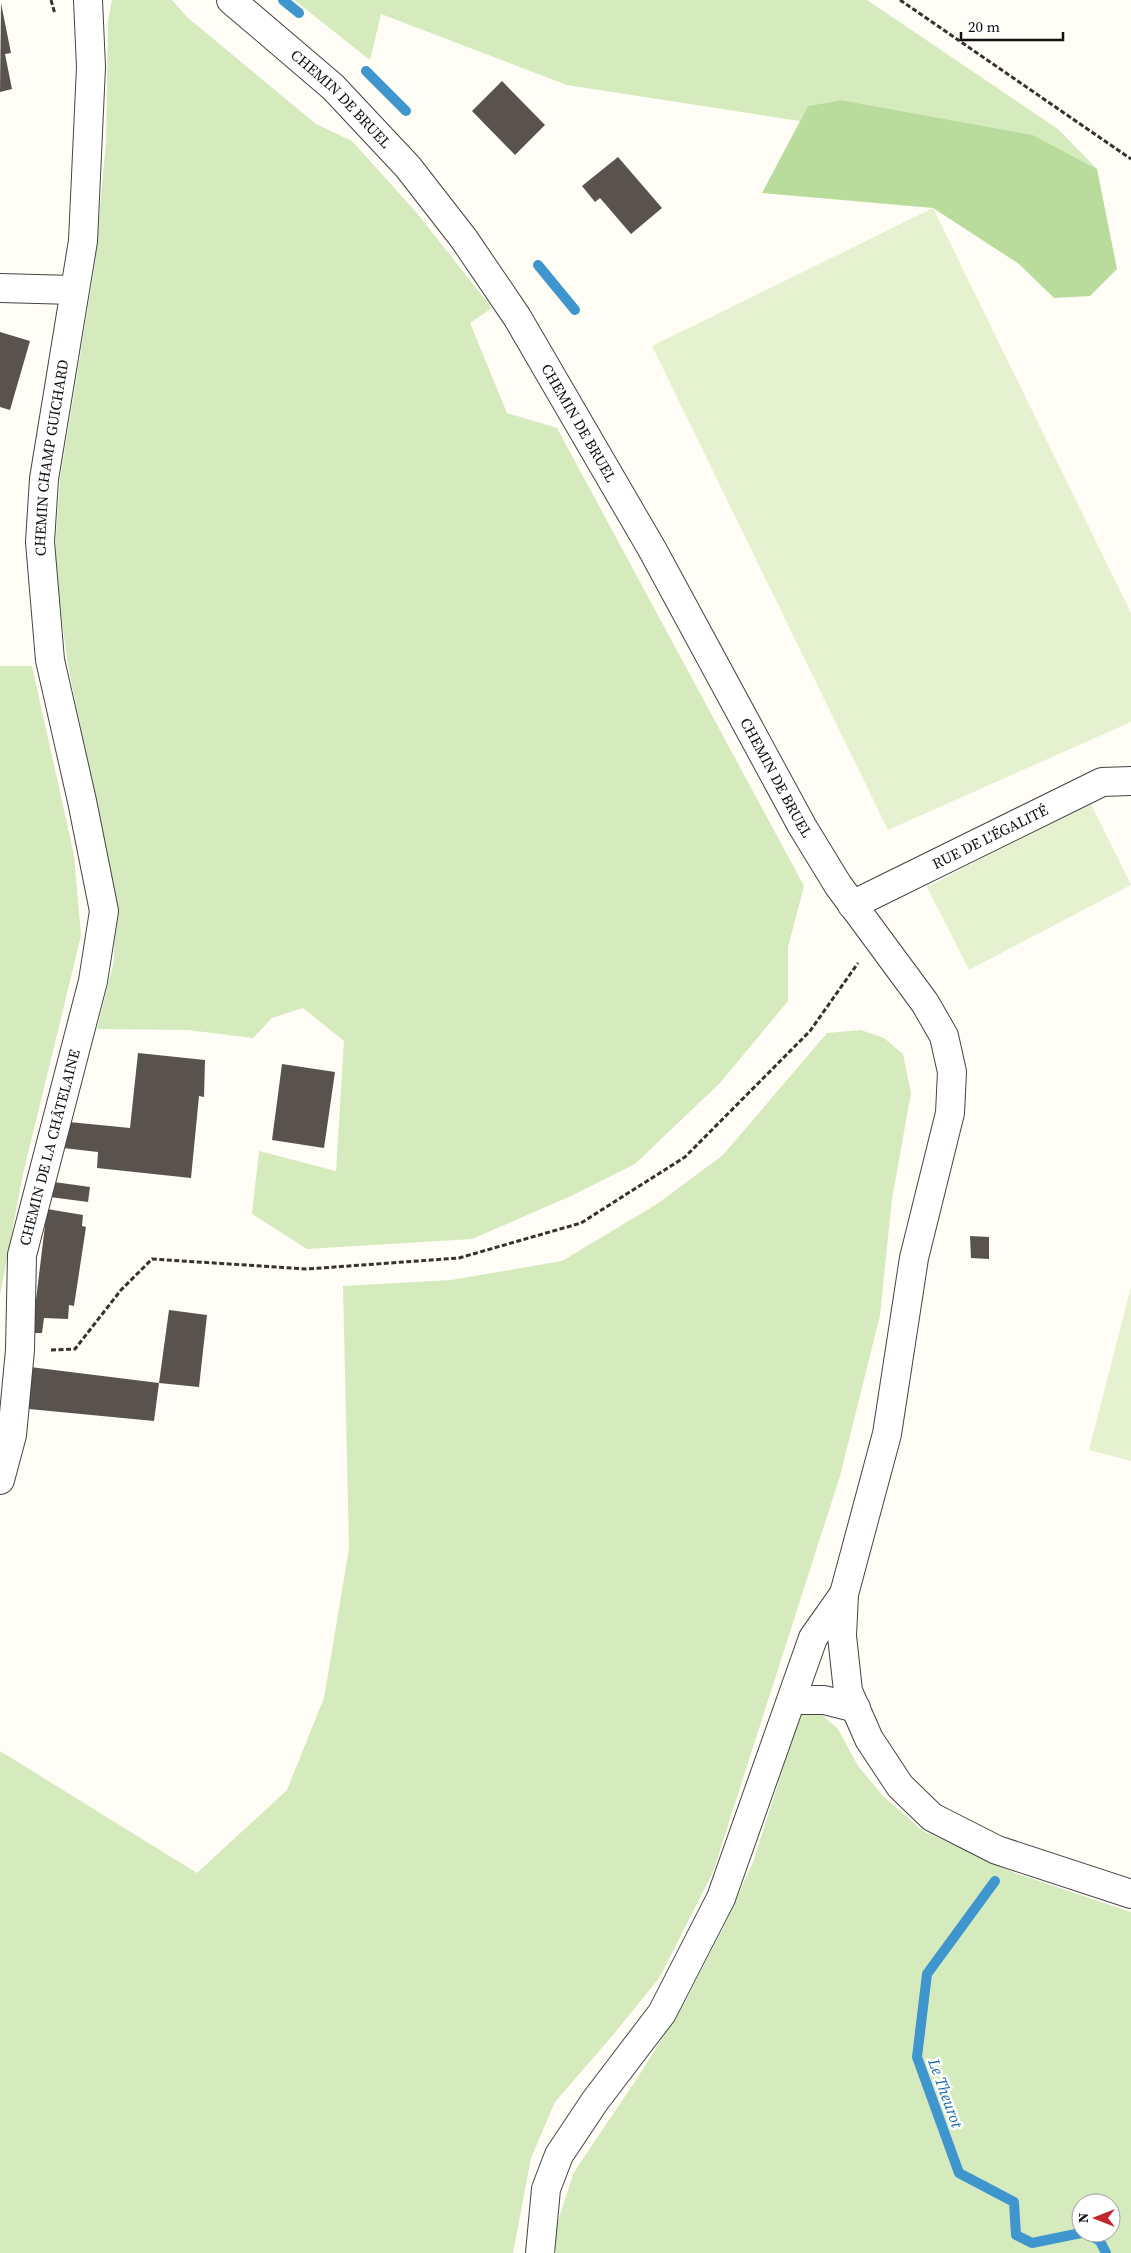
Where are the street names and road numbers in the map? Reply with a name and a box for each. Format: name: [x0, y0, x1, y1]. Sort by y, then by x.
street label: CHEMIN DE BRUEL: [286, 44, 396, 153]
street label: CHEMIN CHAMP GUICHARD: [29, 358, 73, 557]
street label: CHEMIN DE BRUEL: [536, 360, 622, 486]
street label: CHEMIN DE BRUEL: [735, 714, 818, 842]
street label: RUE DE L'ÉGALITÉ: [929, 799, 1051, 874]
street label: CHEMIN DE LA CHÂTELAINE: [14, 1047, 85, 1248]

